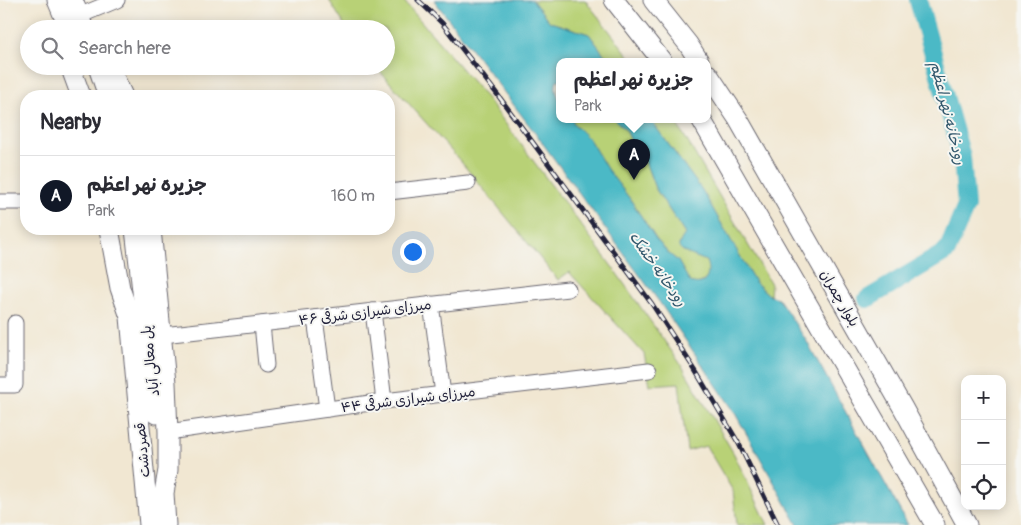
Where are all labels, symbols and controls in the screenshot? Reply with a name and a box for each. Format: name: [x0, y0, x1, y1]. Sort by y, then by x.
search box: [20, 20, 395, 75]
icon: search: [38, 34, 66, 62]
text: Search here: [78, 36, 171, 60]
popup: [556, 58, 711, 123]
water label: رودخانه نهر اعظم: [923, 59, 970, 167]
text: جزیره نهر اعظم: [574, 68, 693, 92]
text: Park: [574, 96, 602, 116]
text: Nearby: [40, 109, 101, 136]
pin: A: [618, 139, 650, 180]
text: جزیره نهر اعظم: [87, 173, 207, 197]
text: A: [51, 186, 61, 206]
text: 160 m: [331, 186, 375, 206]
text: Park: [87, 201, 115, 221]
water label: رودخانه خشک: [625, 228, 690, 311]
your location: [400, 239, 426, 265]
street label: بلوار چمران: [816, 267, 863, 330]
street label: ۴۶ میرزای شیرازی شرقی: [298, 296, 432, 329]
street label: پل معالی آباد: [138, 324, 164, 397]
map controls: [961, 375, 1006, 510]
button: +: [961, 375, 1006, 420]
street label: ۴۴ میرزای شیرازی شرقی: [340, 383, 476, 416]
button: −: [961, 420, 1006, 465]
street label: قصردشت: [132, 422, 153, 478]
button: locate: [961, 465, 1006, 510]

